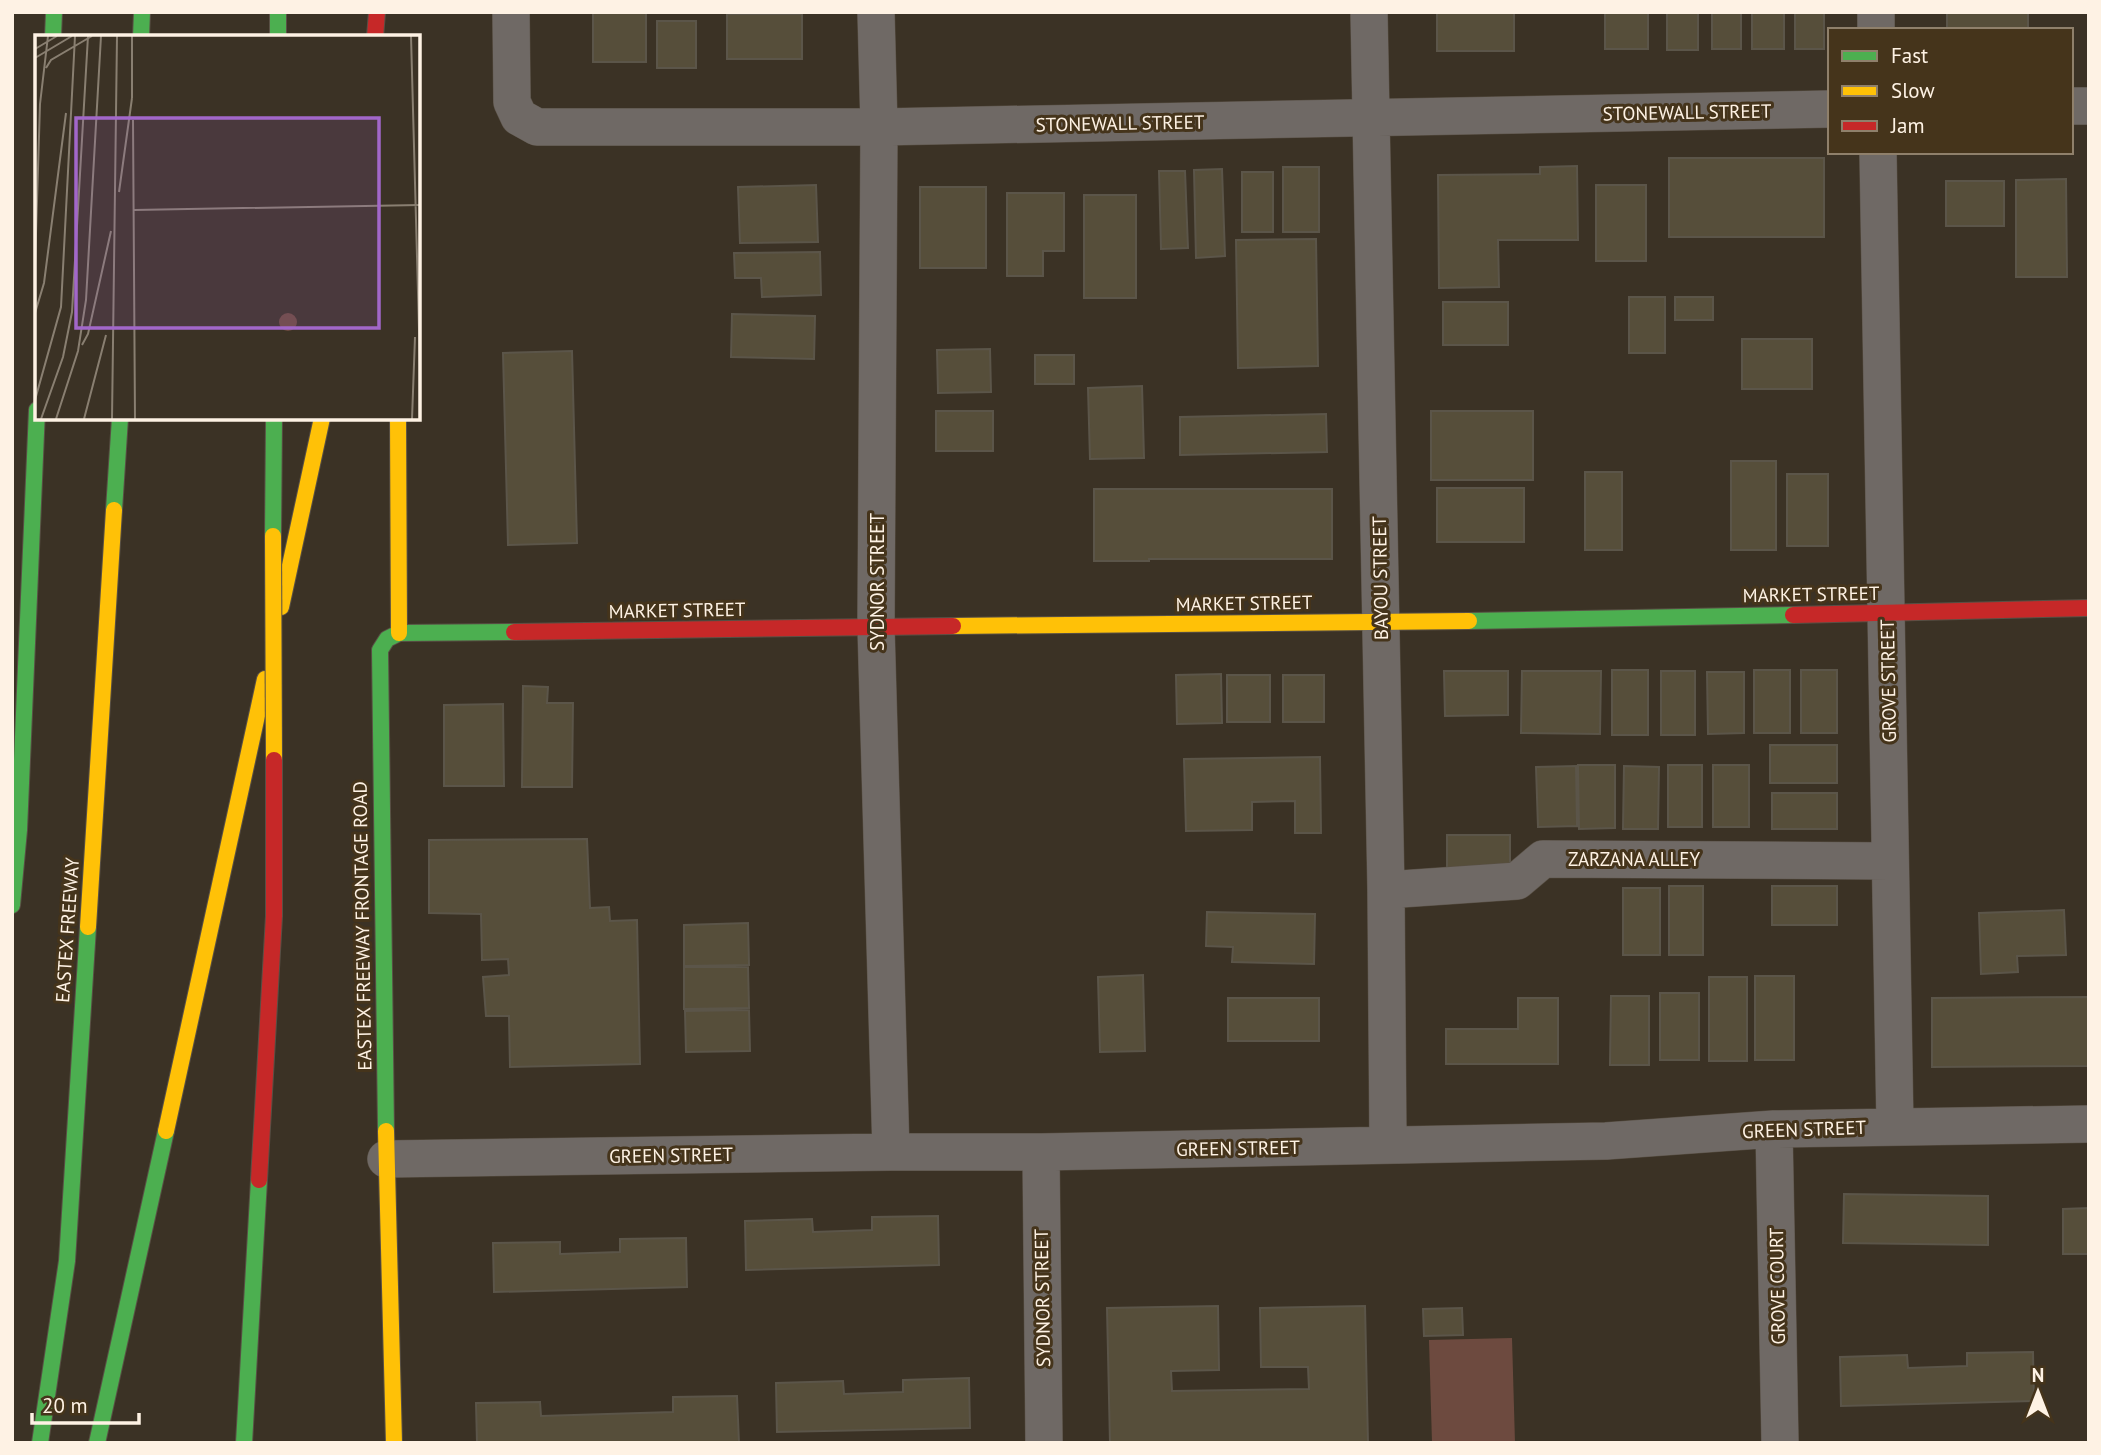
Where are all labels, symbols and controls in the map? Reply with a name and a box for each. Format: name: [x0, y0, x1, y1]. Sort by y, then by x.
legend: [1828, 28, 2073, 154]
inset map: [35, 35, 420, 420]
text: Fast: [1891, 42, 1928, 69]
text: Slow: [1891, 77, 1935, 104]
street label: STONEWALL STREET: [1602, 99, 1772, 125]
street label: STONEWALL STREET: [1035, 110, 1205, 136]
text: Jam: [1890, 112, 1925, 139]
street label: SYDNOR STREET: [865, 512, 889, 651]
street label: BAYOU STREET: [1367, 515, 1393, 640]
street label: MARKET STREET: [1742, 581, 1880, 607]
street label: MARKET STREET: [1175, 590, 1313, 616]
street label: MARKET STREET: [608, 597, 746, 623]
street label: GROVE STREET: [1875, 619, 1901, 743]
street label: EASTEX FREEWAY FRONTAGE ROAD: [347, 781, 377, 1071]
street label: ZARZANA ALLEY: [1568, 847, 1700, 871]
street label: EASTEX FREEWAY: [50, 856, 84, 1003]
street label: GREEN STREET: [1742, 1115, 1867, 1143]
street label: GREEN STREET: [1176, 1135, 1301, 1161]
street label: GREEN STREET: [609, 1142, 734, 1168]
street label: GROVE COURT: [1764, 1227, 1790, 1345]
street label: SYDNOR STREET: [1029, 1228, 1055, 1367]
north arrow: [2003, 1357, 2073, 1427]
text: N: [2032, 1363, 2044, 1387]
scale bar: [32, 1382, 138, 1426]
text: 20 m: [42, 1392, 88, 1419]

